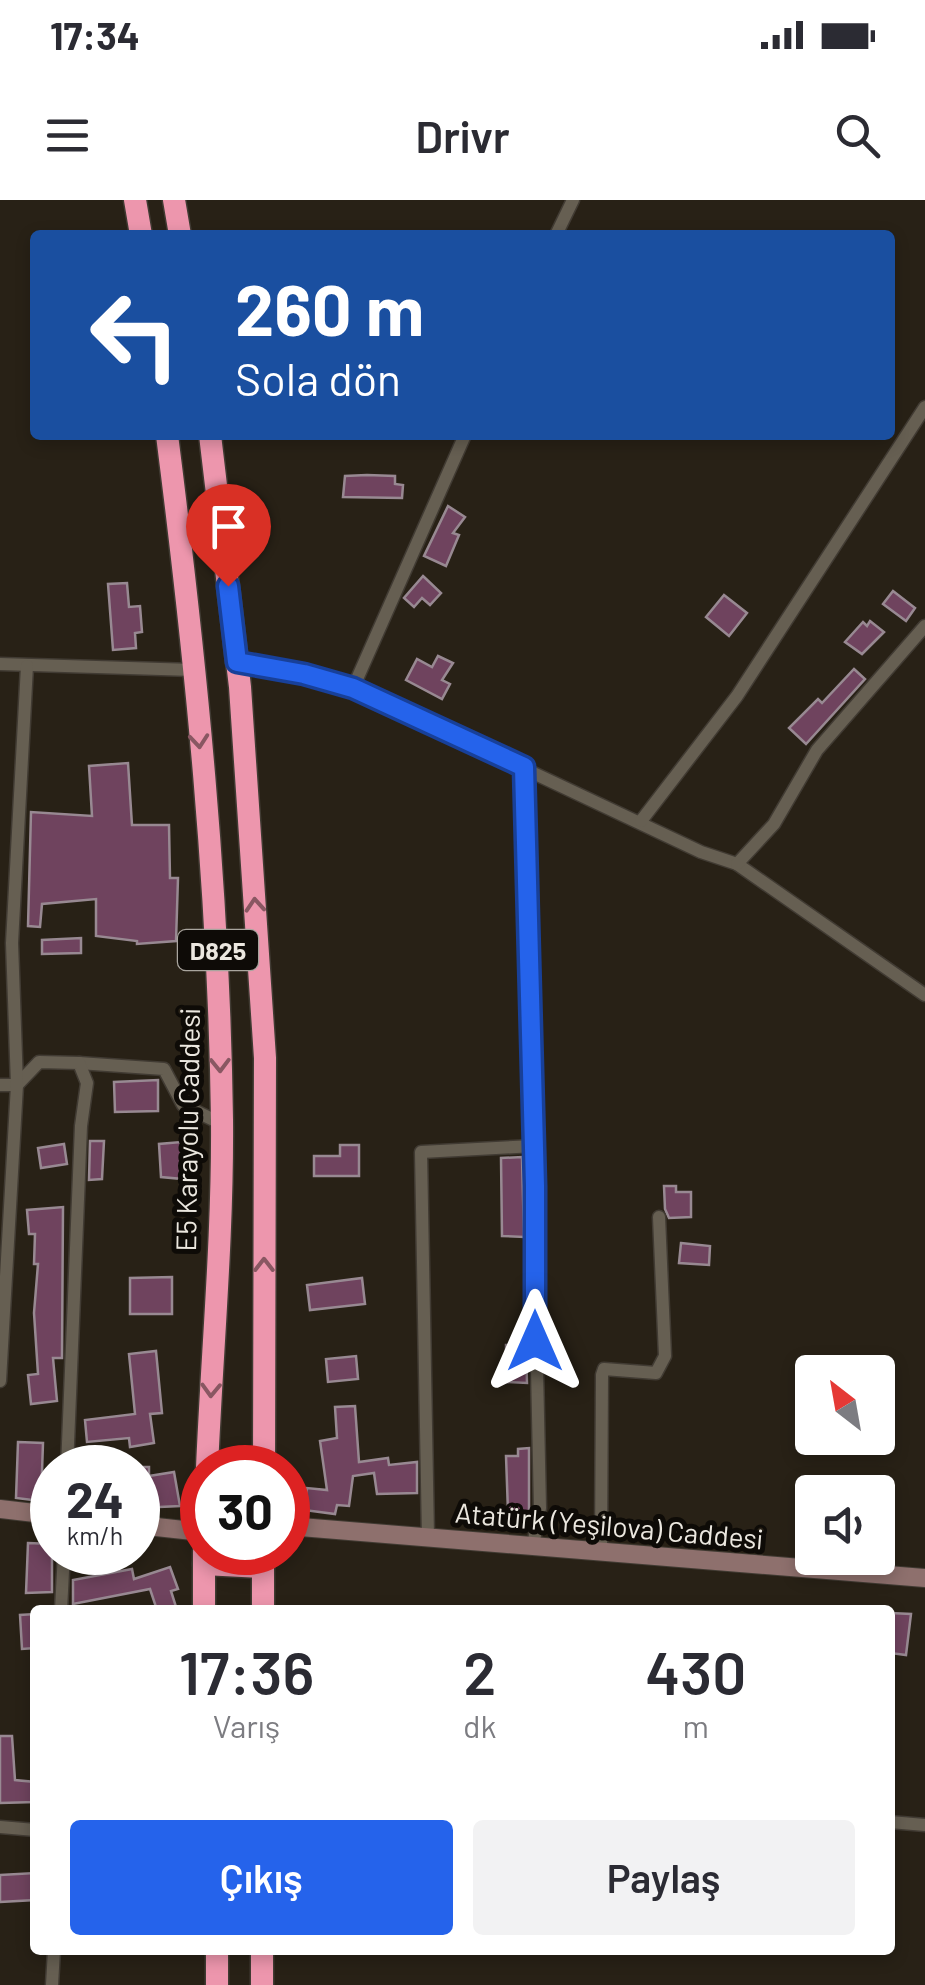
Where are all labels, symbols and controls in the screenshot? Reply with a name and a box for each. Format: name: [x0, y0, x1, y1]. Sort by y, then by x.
text: 17:34: [50, 12, 140, 58]
icon: menu: [40, 108, 95, 163]
text: Drivr: [415, 108, 510, 162]
icon: search: [830, 108, 885, 163]
text: 260 m: [235, 266, 424, 350]
icon: left: [70, 270, 200, 400]
text: Sola dön: [235, 351, 401, 405]
pin: [186, 484, 271, 587]
icon: arrive: [201, 499, 256, 554]
one-way arrow: [188, 733, 210, 749]
one-way arrow: [245, 897, 266, 913]
road number: D825: [178, 930, 258, 970]
street label: E5 Karayolu Caddesi: [168, 1008, 206, 1252]
one-way arrow: [210, 1057, 231, 1073]
one-way arrow: [253, 1257, 275, 1272]
position arrow: [483, 1289, 587, 1393]
north arrow: [795, 1355, 895, 1455]
map controls: [795, 1355, 895, 1575]
one-way arrow: [200, 1382, 221, 1398]
speed limit sign: 30: [180, 1445, 310, 1575]
text: 24: [66, 1468, 124, 1528]
button: sound: [795, 1475, 895, 1575]
street label: Atatürk (Yeşilova) Caddesi: [454, 1495, 764, 1555]
text: km/h: [67, 1520, 123, 1550]
text: 17:36: [179, 1635, 314, 1707]
text: 2: [463, 1635, 496, 1707]
text: 430: [645, 1635, 746, 1707]
text: Varış: [213, 1706, 280, 1744]
text: dk: [463, 1706, 496, 1744]
text: m: [682, 1706, 709, 1744]
button: Çıkış: [70, 1820, 453, 1935]
button: Paylaş: [473, 1820, 855, 1935]

